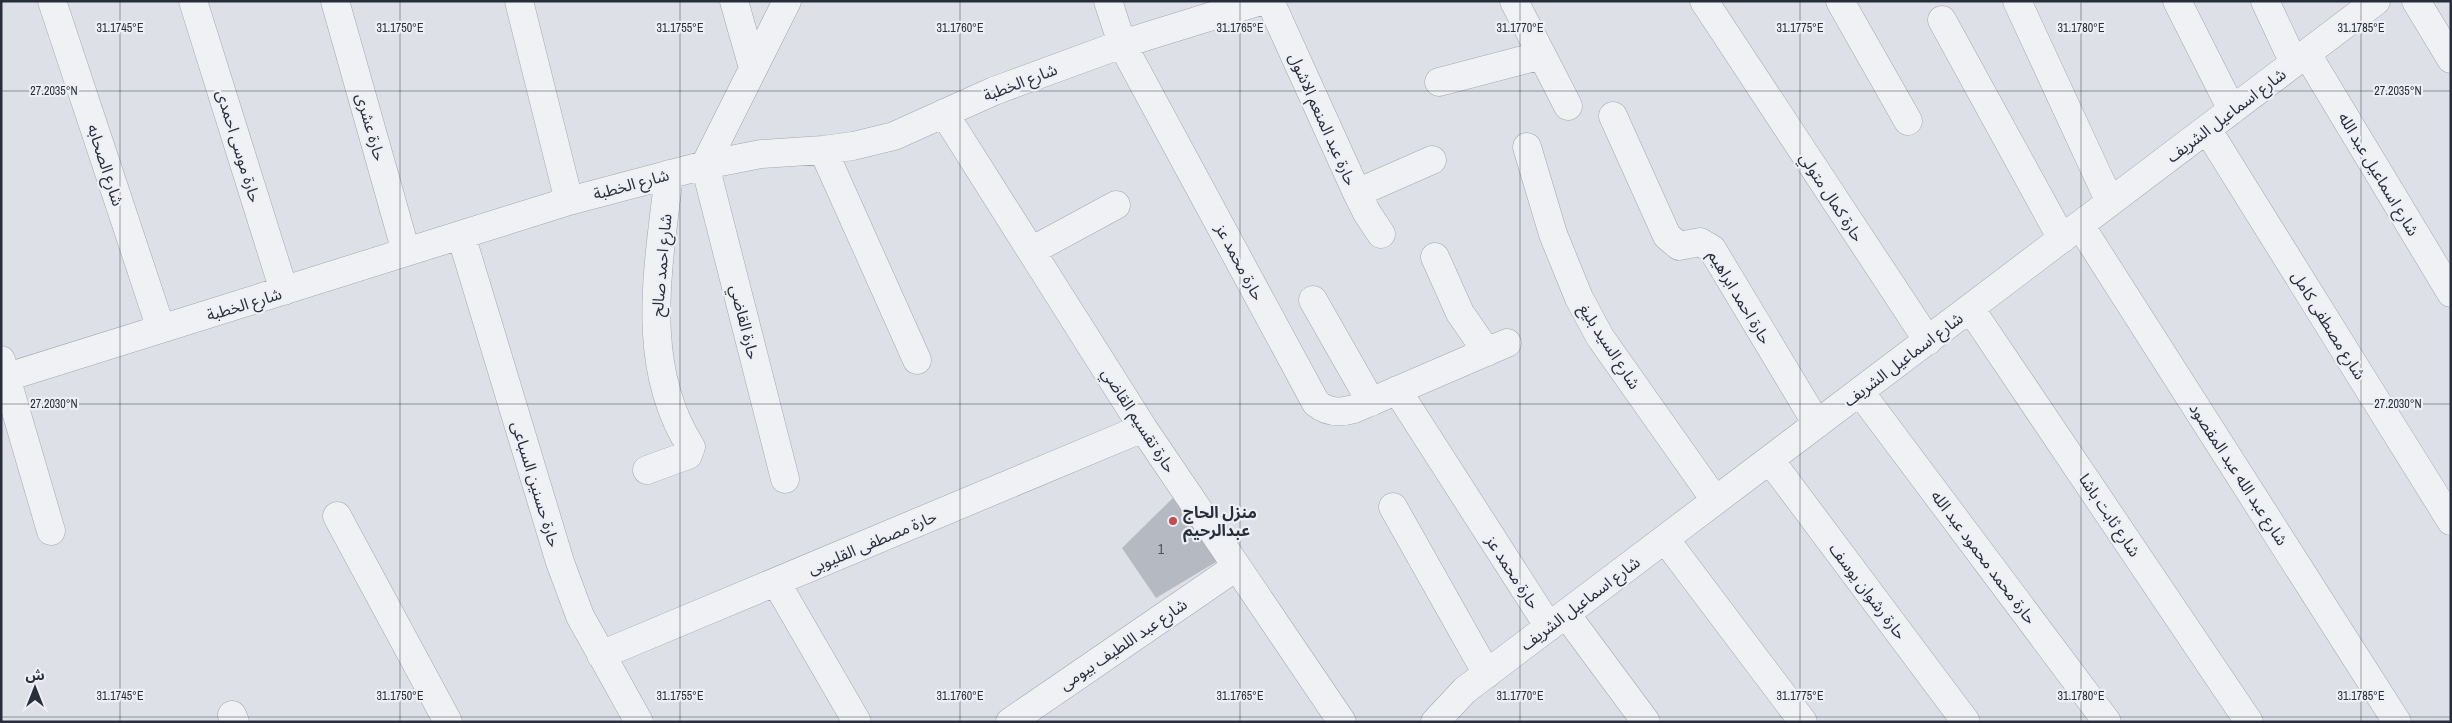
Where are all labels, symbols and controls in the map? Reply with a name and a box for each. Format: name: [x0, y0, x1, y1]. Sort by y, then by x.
text: 31.1745°E: [97, 20, 143, 36]
text: 31.1750°E: [377, 20, 423, 36]
text: 31.1755°E: [657, 20, 703, 36]
text: 31.1760°E: [937, 20, 983, 36]
text: 31.1765°E: [1217, 20, 1263, 36]
text: 31.1770°E: [1497, 20, 1543, 36]
text: 31.1775°E: [1777, 20, 1823, 36]
text: 31.1780°E: [2058, 20, 2104, 36]
text: 31.1785°E: [2338, 20, 2384, 36]
street label: حارة عبد المنعم الاشول: [1282, 49, 1362, 190]
street label: شارع الخطبة: [980, 58, 1061, 108]
street label: شارع اسماعيل الشريف: [2162, 63, 2291, 169]
text: 27.2035°N: [30, 83, 78, 99]
text: 27.2035°N: [2374, 83, 2422, 99]
street label: حارة موسى احمدى: [211, 87, 267, 205]
street label: حارة عشرى: [351, 91, 391, 163]
street label: شارع اسماعيل عبد الله: [2332, 108, 2425, 241]
street label: شارع الصحابه: [81, 121, 130, 209]
street label: حارة كمال متولي: [1793, 148, 1869, 247]
street label: شارع الخطبة: [591, 163, 672, 207]
street label: شارع احمد صالح: [646, 213, 678, 317]
street label: حارة محمد عز: [1210, 219, 1269, 304]
street label: حارة احمد ابراهيم: [1702, 246, 1777, 349]
street label: شارع مصطفى كامل: [2285, 266, 2371, 385]
street label: شارع الخطبة: [204, 282, 285, 328]
street label: حارة القاضي: [723, 282, 765, 362]
street label: شارع السيد بليغ: [1572, 299, 1646, 394]
street label: شارع اسماعيل الشريف: [1839, 307, 1968, 413]
street label: حارة تقسيم القاضي: [1095, 363, 1181, 478]
text: 27.2030°N: [30, 396, 78, 412]
text: 27.2030°N: [2374, 396, 2422, 412]
street label: شارع عبد الله عبد المقصود: [2183, 398, 2293, 551]
street label: حارة حسنين السباعى: [506, 418, 566, 550]
street label: شارع ثابت باشا: [2072, 469, 2146, 562]
street label: حارة محمد محمود عبد الله: [1926, 486, 2042, 628]
place label: منزل الحاج عبدالرحيم: [1183, 501, 1257, 543]
street label: حارة مصطفى القليوبى: [804, 505, 940, 579]
marker: منزل الحاج عبدالرحيم: [1167, 515, 1179, 527]
street label: حارة محمد عز: [1480, 530, 1545, 613]
street label: حارة رشوان يوسف: [1824, 538, 1912, 644]
house number: 1: [1158, 540, 1165, 558]
street label: شارع اسماعيل الشريف: [1516, 551, 1645, 657]
street label: شارع عبد اللطيف بيومى: [1055, 593, 1192, 697]
north arrow: [10, 663, 60, 713]
text: ش: [25, 666, 45, 684]
text: 31.1745°E: [97, 688, 143, 704]
text: 31.1750°E: [377, 688, 423, 704]
text: 31.1755°E: [657, 688, 703, 704]
text: 31.1760°E: [937, 688, 983, 704]
text: 31.1765°E: [1217, 688, 1263, 704]
text: 31.1770°E: [1497, 688, 1543, 704]
text: 31.1775°E: [1777, 688, 1823, 704]
text: 31.1780°E: [2058, 688, 2104, 704]
text: 31.1785°E: [2338, 688, 2384, 704]

